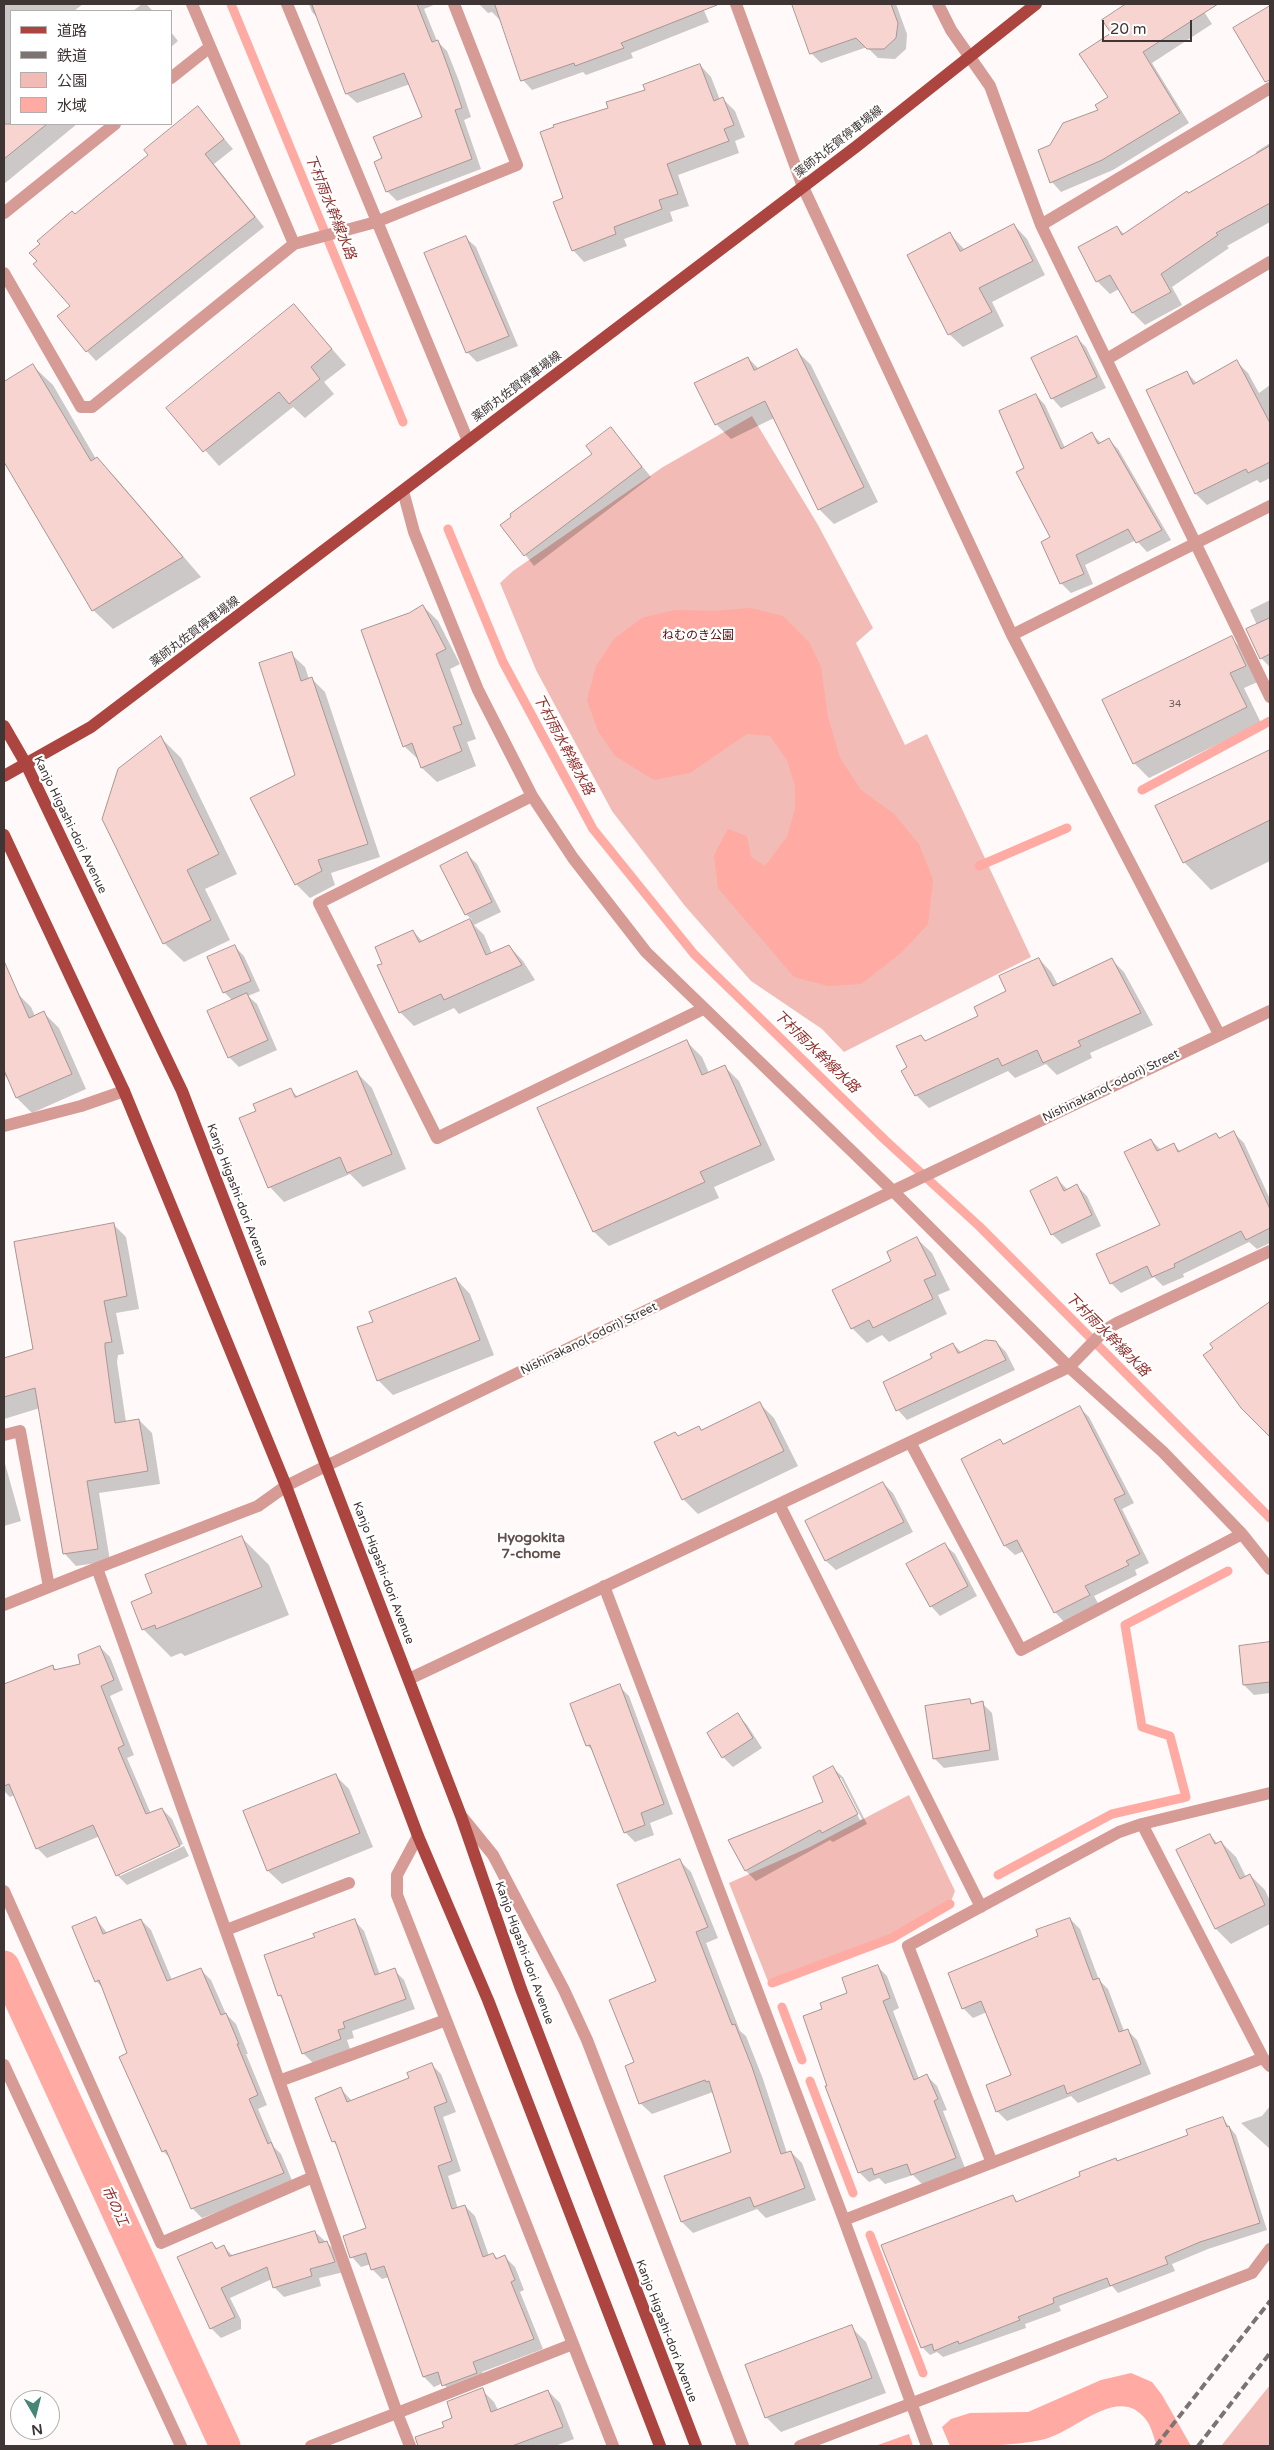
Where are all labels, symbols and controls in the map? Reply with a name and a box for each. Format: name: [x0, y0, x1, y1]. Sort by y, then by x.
legend: [10, 10, 172, 125]
scale bar: [1104, 10, 1194, 42]
text: 20 m: [1110, 20, 1147, 38]
text: 道路: [57, 22, 87, 40]
text: 鉄道: [57, 47, 87, 65]
text: 公園: [57, 72, 87, 90]
text: 水域: [57, 97, 87, 115]
street label: 薬師丸佐賀停車場線: [792, 103, 886, 181]
water label: 下村雨水幹線水路: [301, 152, 359, 262]
street label: 薬師丸佐賀停車場線: [470, 349, 564, 425]
street label: 薬師丸佐賀停車場線: [148, 594, 242, 670]
park label: ねむのき公園: [662, 629, 734, 643]
water label: 下村雨水幹線水路: [529, 692, 597, 798]
house number: 34: [1169, 698, 1181, 710]
street label: Kanjo Higashi-dori Avenue: [30, 754, 110, 896]
water label: 下村雨水幹線水路: [770, 1007, 862, 1097]
street label: Nishinakano(-odori) Street: [1040, 1047, 1182, 1125]
street label: Kanjo Higashi-dori Avenue: [203, 1122, 271, 1268]
water label: 下村雨水幹線水路: [1061, 1289, 1153, 1381]
street label: Nishinakano(-odori) Street: [518, 1300, 660, 1378]
street label: Kanjo Higashi-dori Avenue: [349, 1500, 417, 1646]
district label: Hyogokita 7-chome: [497, 1530, 565, 1562]
street label: Kanjo Higashi-dori Avenue: [491, 1879, 557, 2027]
water label: 市の江: [98, 2183, 130, 2229]
street label: Kanjo Higashi-dori Avenue: [632, 2258, 700, 2404]
north arrow: [10, 2390, 60, 2440]
text: N: [30, 2420, 44, 2439]

